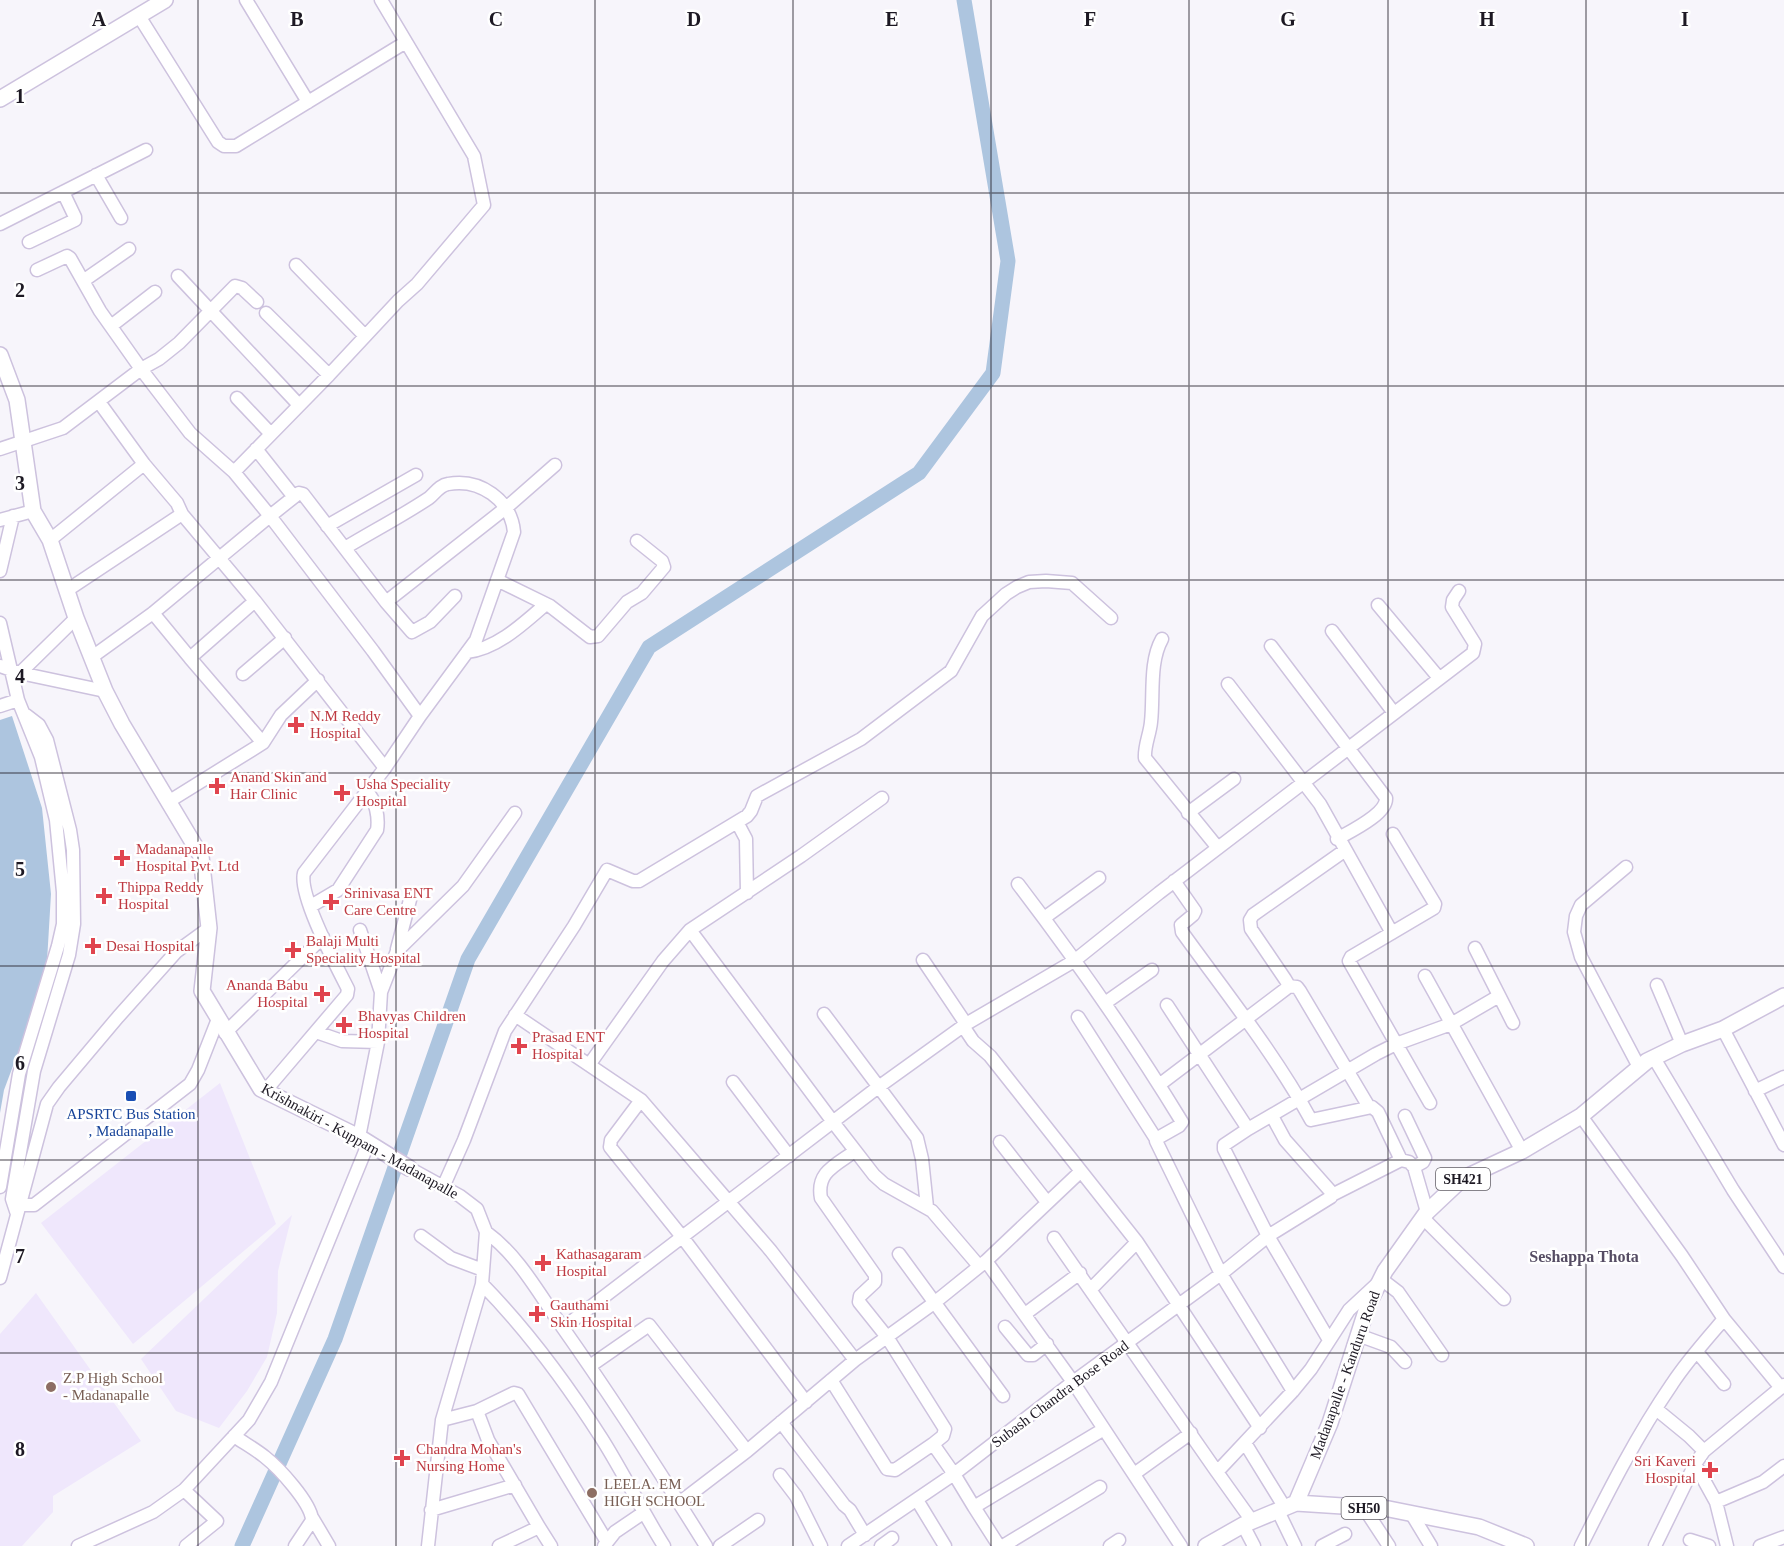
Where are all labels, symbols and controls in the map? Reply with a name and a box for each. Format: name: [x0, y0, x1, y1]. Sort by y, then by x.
text: A: [92, 8, 107, 30]
text: B: [290, 8, 304, 30]
text: C: [489, 8, 503, 30]
text: D: [687, 8, 701, 30]
text: E: [885, 8, 899, 30]
text: F: [1084, 8, 1096, 30]
text: G: [1280, 8, 1296, 30]
text: H: [1479, 8, 1495, 30]
text: I: [1681, 8, 1689, 30]
text: 1: [15, 85, 25, 107]
text: 2: [15, 279, 25, 301]
text: 3: [15, 472, 25, 494]
text: 4: [15, 665, 25, 687]
place label: N.M Reddy Hospital: [310, 708, 381, 741]
marker: N.M Reddy Hospital: [287, 716, 305, 734]
place label: Anand Skin and Hair Clinic: [230, 769, 327, 802]
place label: Usha Speciality Hospital: [356, 776, 451, 809]
marker: Anand Skin and Hair Clinic: [208, 777, 226, 795]
marker: Usha Speciality Hospital: [333, 784, 351, 802]
place label: Madanapalle Hospital Pvt. Ltd: [136, 841, 239, 874]
marker: Madanapalle Hospital Pvt. Ltd: [113, 849, 131, 867]
text: 5: [15, 858, 25, 880]
place label: Thippa Reddy Hospital: [118, 879, 204, 912]
place label: Srinivasa ENT Care Centre: [344, 885, 433, 918]
marker: Thippa Reddy Hospital: [95, 887, 113, 905]
marker: Srinivasa ENT Care Centre: [322, 893, 340, 911]
place label: Balaji Multi Speciality Hospital: [306, 933, 421, 966]
marker: Desai Hospital: [84, 937, 102, 955]
place label: Desai Hospital: [106, 938, 195, 954]
marker: Balaji Multi Speciality Hospital: [284, 941, 302, 959]
place label: Ananda Babu Hospital: [226, 977, 308, 1010]
marker: Ananda Babu Hospital: [313, 985, 331, 1003]
place label: Bhavyas Children Hospital: [358, 1008, 466, 1041]
marker: Bhavyas Children Hospital: [335, 1016, 353, 1034]
place label: Prasad ENT Hospital: [532, 1029, 605, 1062]
marker: Prasad ENT Hospital: [510, 1037, 528, 1055]
text: 6: [15, 1052, 25, 1074]
street label: Krishnakiri - Kuppam - Madanapalle: [259, 1080, 461, 1202]
marker: APSRTC Bus Station , Madanapalle: [124, 1089, 138, 1103]
place label: APSRTC Bus Station , Madanapalle: [66, 1106, 196, 1139]
road number: SH421: [1436, 1168, 1490, 1190]
text: 7: [15, 1245, 25, 1267]
place label: Kathasagaram Hospital: [556, 1246, 642, 1279]
district label: Seshappa Thota: [1529, 1248, 1639, 1266]
marker: Kathasagaram Hospital: [534, 1254, 552, 1272]
street label: Madanapalle - Kanduru Road: [1307, 1288, 1383, 1461]
place label: Gauthami Skin Hospital: [550, 1297, 632, 1330]
marker: Gauthami Skin Hospital: [528, 1305, 546, 1323]
street label: Subash Chandra Bose Road: [988, 1337, 1132, 1451]
place label: Z.P High School - Madanapalle: [63, 1370, 163, 1403]
marker: Z.P High School - Madanapalle: [44, 1380, 58, 1394]
text: 8: [15, 1438, 25, 1460]
place label: Chandra Mohan's Nursing Home: [416, 1441, 522, 1474]
marker: Chandra Mohan's Nursing Home: [393, 1449, 411, 1467]
place label: Sri Kaveri Hospital: [1634, 1453, 1696, 1486]
marker: Sri Kaveri Hospital: [1701, 1461, 1719, 1479]
place label: LEELA. EM HIGH SCHOOL: [604, 1476, 705, 1509]
marker: LEELA. EM HIGH SCHOOL: [585, 1486, 599, 1500]
road number: SH50: [1342, 1497, 1386, 1519]

